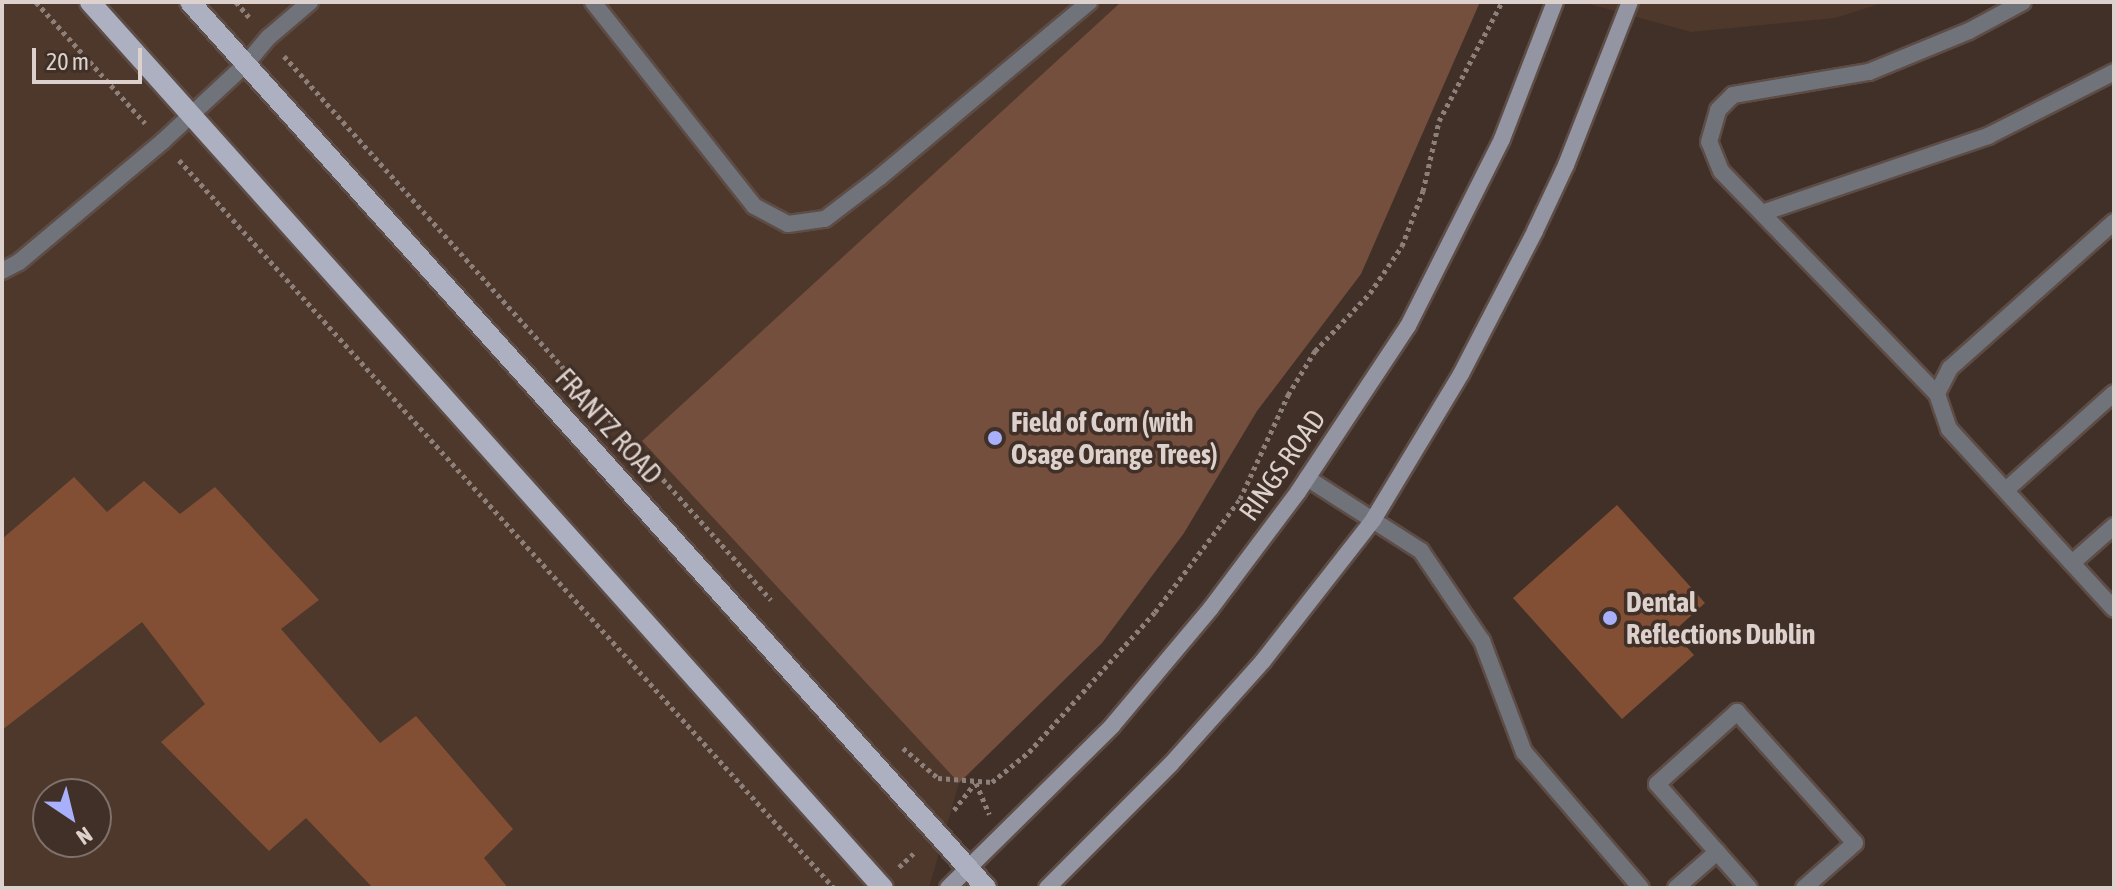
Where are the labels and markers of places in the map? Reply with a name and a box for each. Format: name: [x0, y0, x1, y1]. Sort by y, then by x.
place label: Field of Corn (with Osage Orange Trees): [1011, 405, 1218, 471]
marker: Field of Corn (with Osage Orange Trees): [986, 429, 1004, 447]
place label: Dental Reflections Dublin: [1626, 585, 1815, 651]
marker: Dental Reflections Dublin: [1601, 609, 1619, 627]

